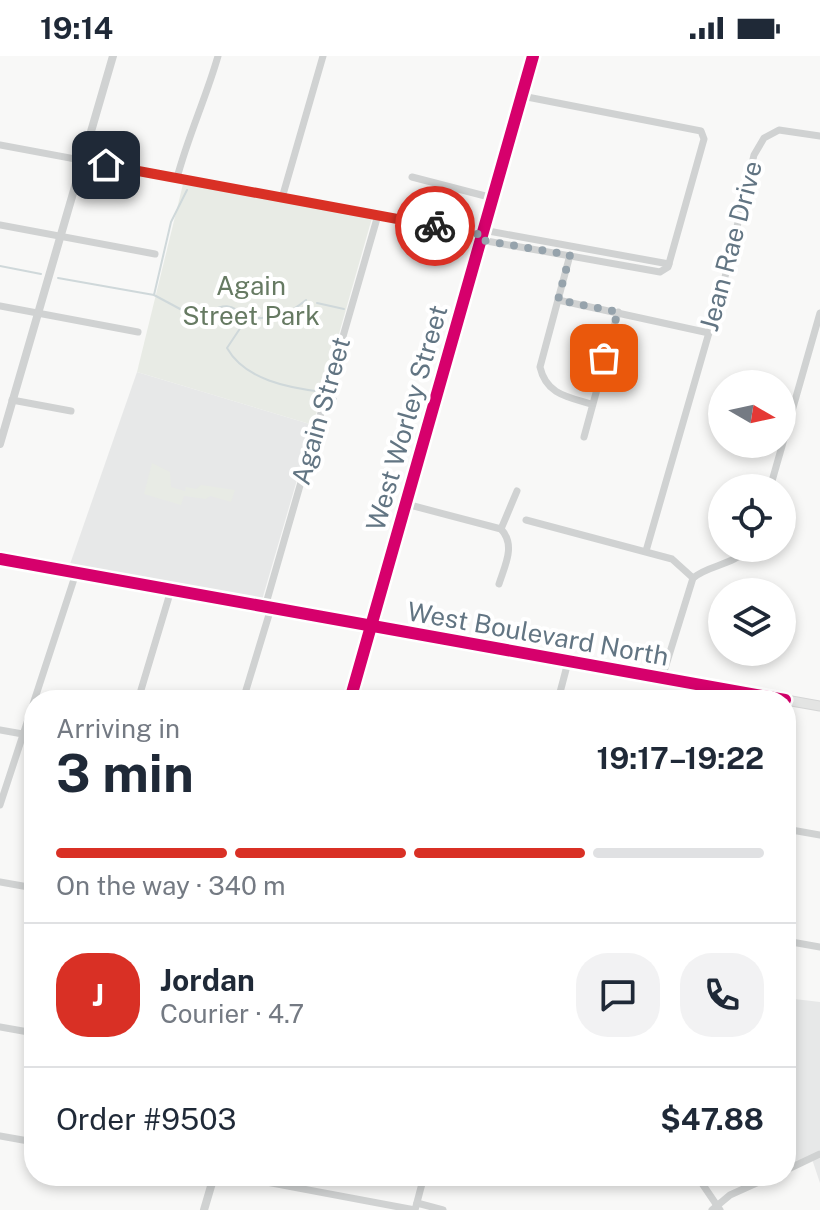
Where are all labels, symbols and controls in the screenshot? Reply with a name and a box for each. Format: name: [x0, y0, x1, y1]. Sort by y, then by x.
text: 19:14: [40, 10, 113, 46]
pin: [72, 131, 140, 199]
icon: home: [84, 143, 128, 187]
street label: Jean Rae Drive: [693, 157, 768, 334]
courier: [395, 186, 475, 266]
icon: bike: [413, 204, 457, 248]
park label: Again Street Park: [182, 270, 320, 331]
street label: West Worley Street: [359, 301, 454, 534]
pin: [570, 324, 638, 392]
street label: Again Street: [285, 333, 356, 488]
icon: bag: [582, 336, 626, 380]
north arrow: [708, 370, 796, 458]
map controls: [708, 370, 796, 666]
button: locate: [708, 474, 796, 562]
button: layers: [708, 578, 796, 666]
street label: West Boulevard North: [405, 595, 671, 672]
text: Arriving in: [56, 713, 180, 744]
text: 19:17–19:22: [597, 740, 764, 776]
text: 3 min: [56, 743, 194, 804]
text: On the way · 340 m: [56, 870, 286, 901]
button: chat: [576, 953, 660, 1037]
button: phone: [680, 953, 764, 1037]
text: Jordan: [160, 962, 255, 998]
text: J: [92, 977, 104, 1013]
text: Courier · 4.7: [160, 998, 304, 1029]
text: Order #9503: [56, 1101, 236, 1137]
text: $47.88: [660, 1101, 764, 1137]

